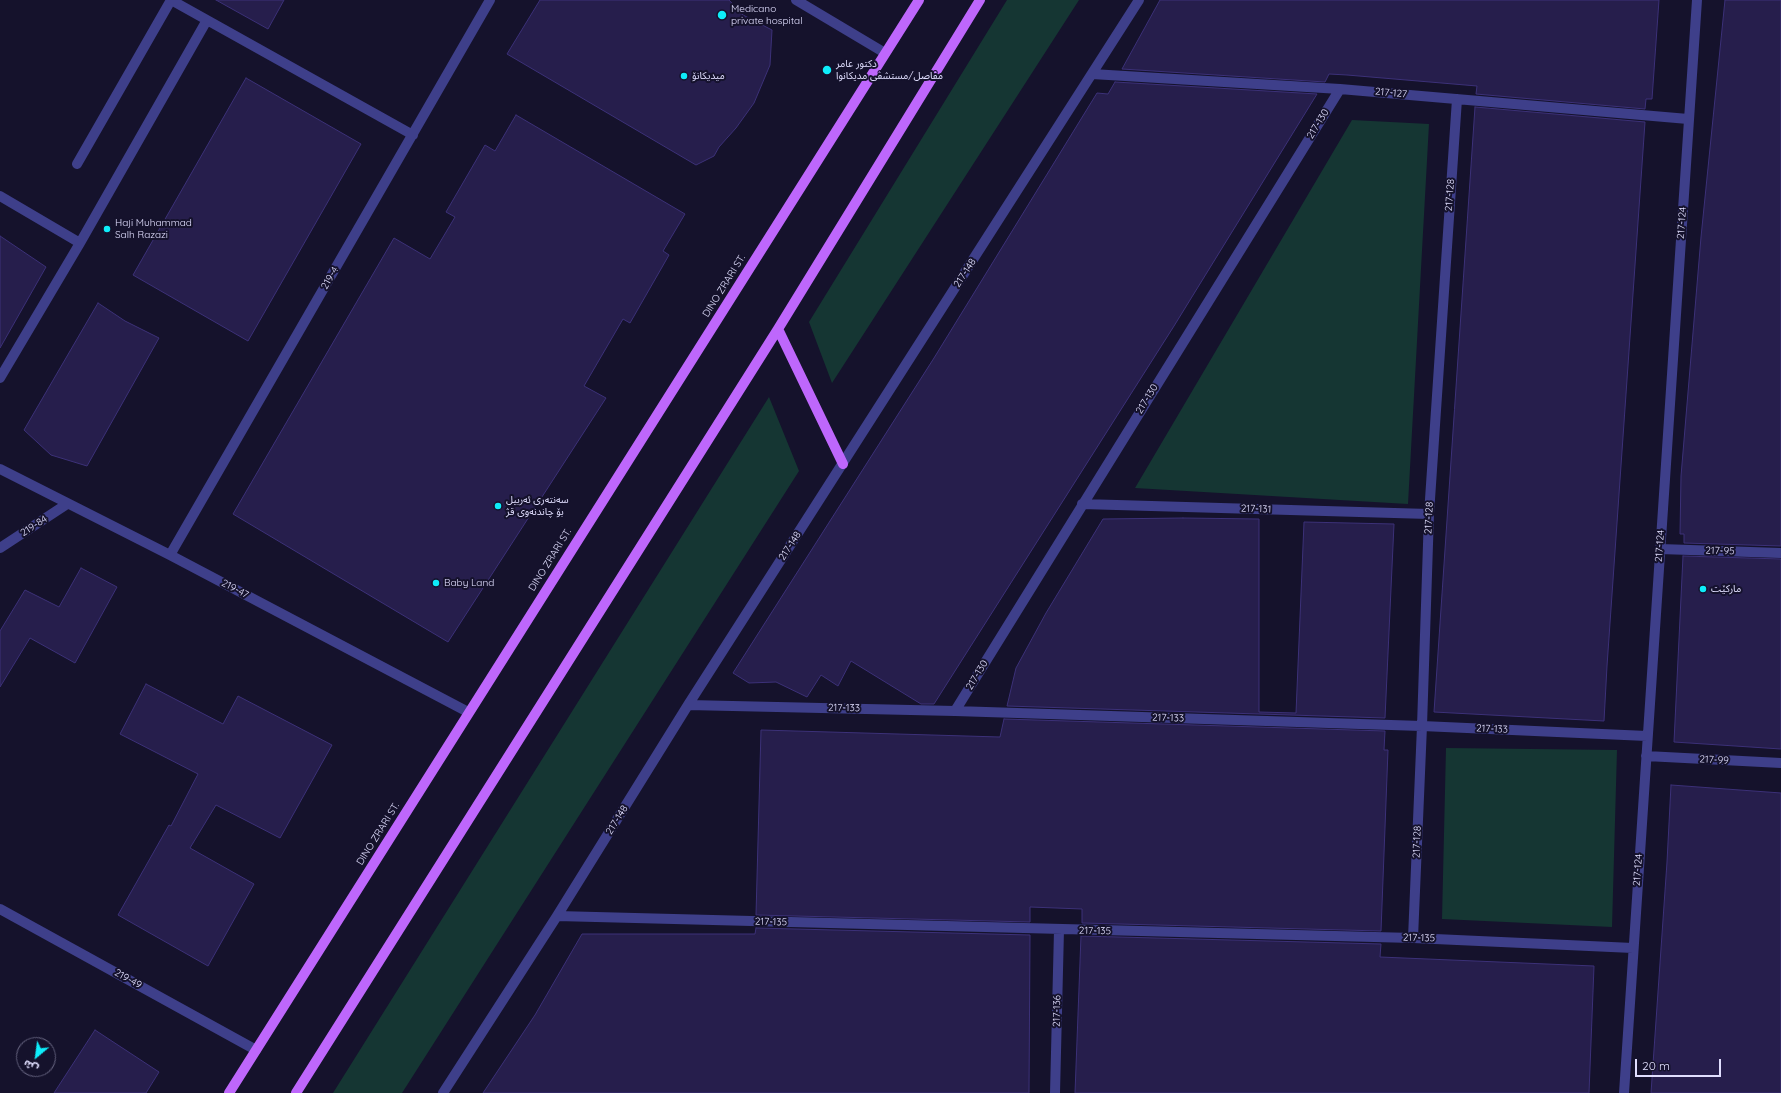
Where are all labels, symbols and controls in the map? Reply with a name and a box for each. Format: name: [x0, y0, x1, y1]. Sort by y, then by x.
place label: Medicano private hospital: [731, 3, 802, 26]
marker: Medicano private hospital: [716, 9, 728, 21]
place label: دكتور عامر مفاصل/مستشفى مديكانوا: [836, 58, 943, 82]
marker: دكتور عامر مفاصل/مستشفى مديكانوا: [821, 64, 833, 76]
place label: میدیکانۆ: [692, 70, 725, 82]
marker: میدیکانۆ: [679, 71, 689, 81]
street label: 217-127: [1375, 86, 1407, 100]
street label: 217-130: [1304, 107, 1332, 141]
street label: 217-128: [1443, 178, 1457, 212]
street label: 217-124: [1675, 207, 1689, 239]
place label: Haji Muhammad Salh Razazi: [115, 217, 192, 240]
marker: Haji Muhammad Salh Razazi: [102, 224, 112, 234]
street label: DINO ZRARI ST.: [700, 253, 748, 319]
street label: 217-148: [951, 256, 979, 290]
street label: 219-4: [319, 265, 341, 291]
street label: 217-130: [1133, 382, 1161, 416]
place label: سەنتەری ئەربیل بۆ چاندنەوی قژ: [506, 494, 569, 518]
marker: سەنتەری ئەربیل بۆ چاندنەوی قژ: [493, 501, 503, 511]
street label: 217-128: [1422, 501, 1436, 535]
street label: 217-131: [1241, 502, 1271, 516]
street label: 219-84: [18, 513, 50, 539]
street label: DINO ZRARI ST.: [526, 527, 574, 593]
street label: 217-148: [776, 529, 804, 563]
street label: 217-124: [1653, 530, 1667, 562]
street label: 217-95: [1705, 544, 1735, 558]
street label: 219-47: [219, 577, 251, 601]
place label: Baby Land: [444, 577, 494, 589]
marker: Baby Land: [431, 578, 441, 588]
place label: مارکێت: [1711, 583, 1741, 595]
marker: مارکێت: [1698, 584, 1708, 594]
street label: 217-130: [963, 658, 991, 692]
street label: 217-133: [828, 702, 860, 714]
street label: 217-133: [1152, 711, 1184, 725]
street label: 217-133: [1476, 722, 1508, 736]
street label: 217-99: [1699, 753, 1729, 767]
street label: DINO ZRARI ST.: [354, 801, 402, 867]
street label: 217-148: [603, 803, 631, 837]
street label: 217-128: [1410, 826, 1424, 858]
street label: 217-124: [1631, 854, 1645, 886]
street label: 217-135: [755, 915, 787, 929]
street label: 217-135: [1079, 925, 1111, 937]
street label: 217-135: [1403, 931, 1435, 945]
street label: 219-49: [112, 967, 144, 991]
street label: 217-136: [1051, 995, 1063, 1027]
north arrow: [16, 1037, 56, 1077]
scale bar: [1637, 1051, 1723, 1077]
text: ش: [21, 1057, 41, 1076]
text: 20 m: [1642, 1058, 1670, 1073]

